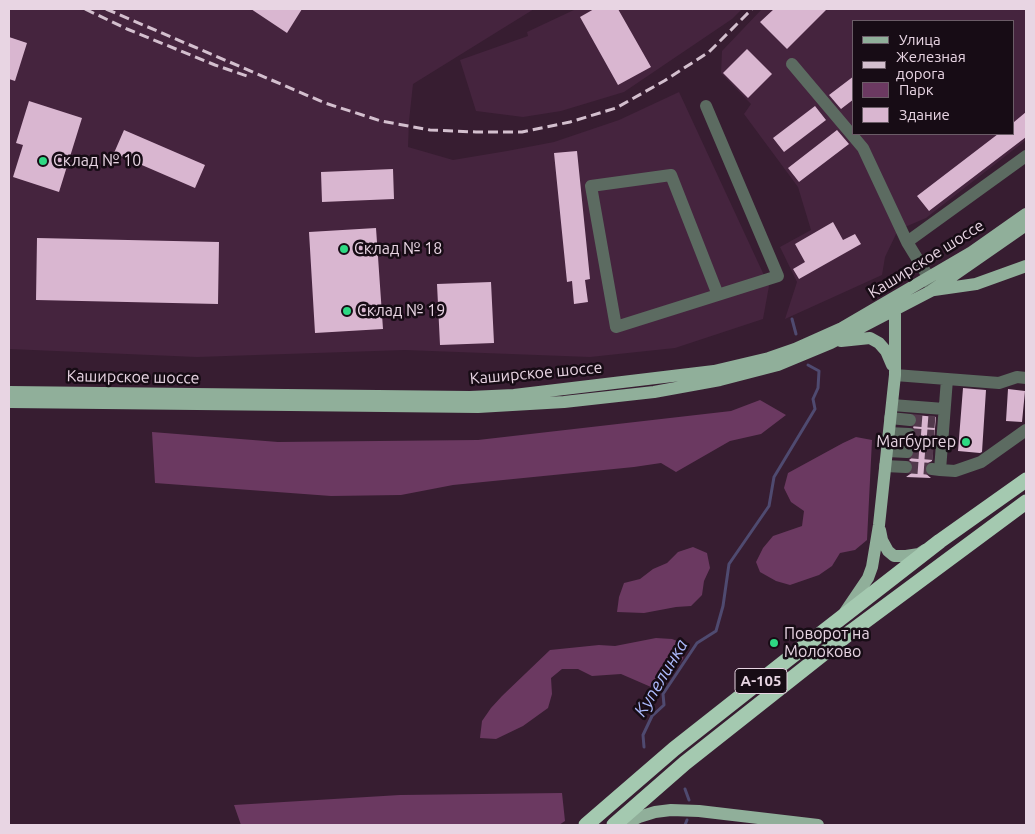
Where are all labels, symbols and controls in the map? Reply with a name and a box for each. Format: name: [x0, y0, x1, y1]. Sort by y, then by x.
legend: [852, 20, 1015, 135]
text: Улица: [899, 31, 941, 48]
text: Железная дорога: [896, 48, 966, 82]
text: Парк: [899, 81, 934, 98]
text: Здание: [899, 106, 950, 123]
place label: Склад № 10: [53, 151, 141, 171]
marker: Склад № 10: [37, 155, 49, 167]
street label: Каширское шоссе: [865, 216, 987, 302]
place label: Склад № 18: [354, 239, 442, 259]
marker: Склад № 18: [338, 243, 350, 255]
place label: Склад № 19: [357, 301, 445, 321]
marker: Склад № 19: [341, 305, 353, 317]
street label: Каширское шоссе: [469, 358, 603, 388]
street label: Каширское шоссе: [66, 366, 200, 388]
place label: Магбургер: [876, 432, 956, 452]
marker: Магбургер: [960, 436, 972, 448]
place label: Поворот на Молоково: [784, 624, 870, 662]
water label: Купелинка: [629, 635, 693, 721]
marker: Поворот на Молоково: [768, 637, 780, 649]
road number: А-105: [735, 668, 787, 694]

